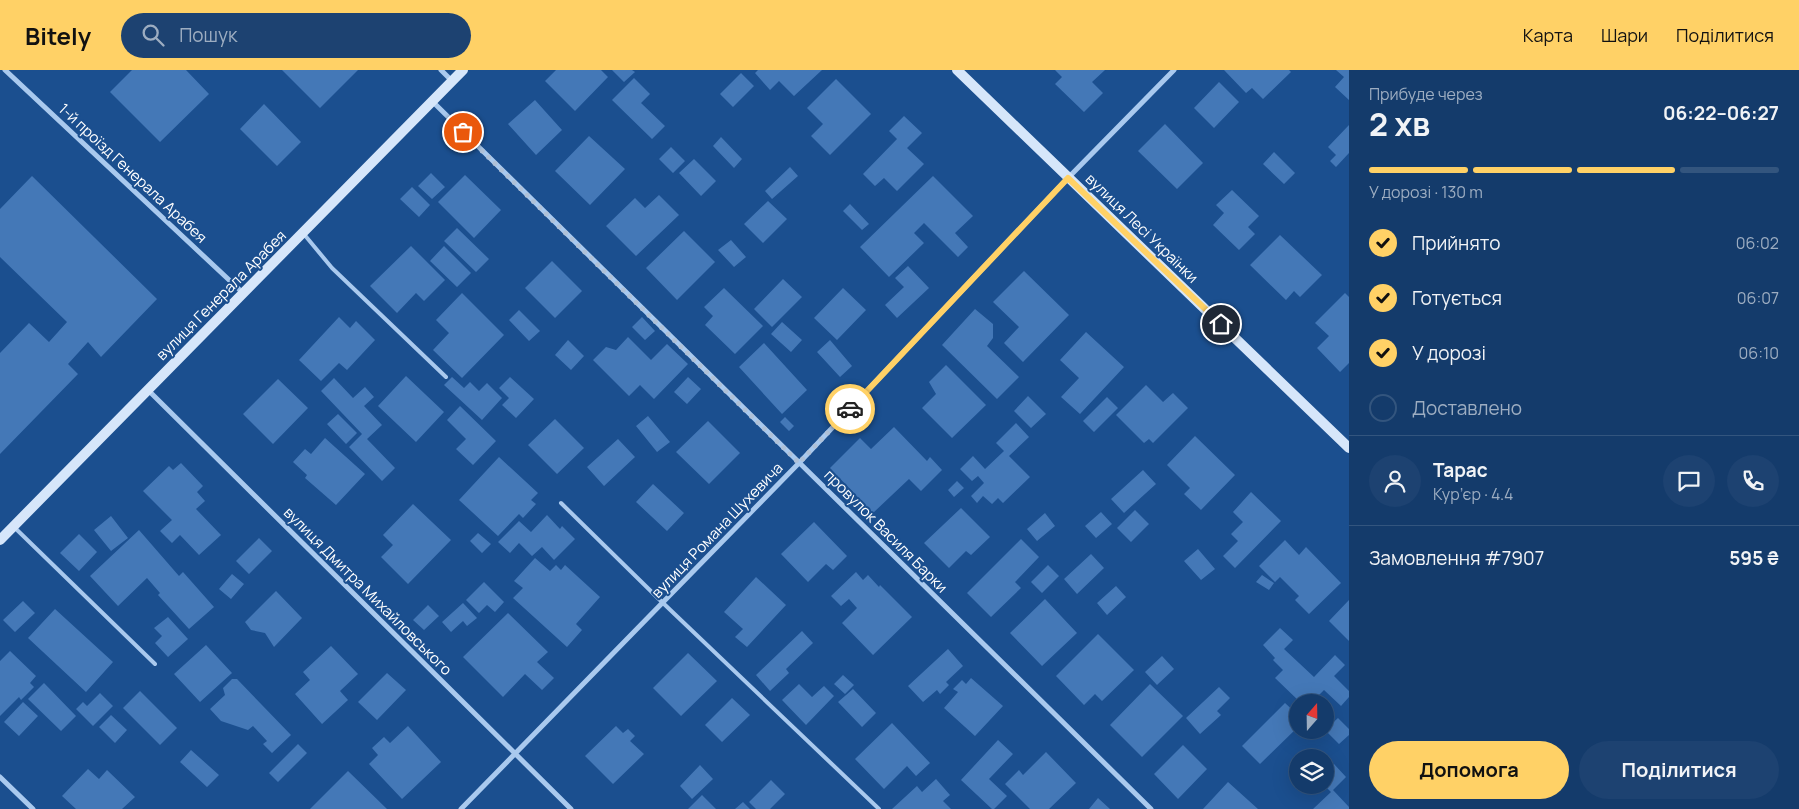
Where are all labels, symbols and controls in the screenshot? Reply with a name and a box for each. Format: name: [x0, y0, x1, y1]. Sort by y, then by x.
search box: [121, 13, 471, 58]
text: Bitely: [25, 19, 91, 52]
icon: search: [139, 21, 167, 49]
text: Пошук: [179, 22, 237, 48]
text: Карта: [1523, 23, 1573, 47]
text: Шари: [1601, 23, 1648, 47]
text: Поділитися: [1676, 23, 1774, 47]
text: Прибуде через: [1369, 83, 1483, 105]
street label: 1-й проїзд Генерала Арабея: [54, 99, 212, 247]
text: 06:22–06:27: [1663, 100, 1779, 126]
text: 2 хв: [1369, 102, 1430, 146]
pin: [442, 111, 484, 153]
icon: bag: [449, 118, 477, 146]
street label: вулиця Лесі Українки: [1081, 169, 1203, 287]
text: У дорозі · 130 m: [1369, 181, 1483, 203]
street label: вулиця Генерала Арабея: [151, 225, 291, 365]
icon: check: [1369, 229, 1397, 257]
text: Прийнято: [1412, 230, 1500, 256]
text: 06:02: [1736, 232, 1779, 254]
icon: check: [1369, 284, 1397, 312]
text: Готується: [1412, 285, 1502, 311]
text: 06:07: [1737, 287, 1779, 309]
pin: [1200, 303, 1242, 345]
icon: home: [1207, 310, 1235, 338]
icon: check: [1369, 339, 1397, 367]
text: У дорозі: [1412, 340, 1486, 366]
text: 06:10: [1739, 342, 1779, 364]
courier: [825, 384, 875, 434]
icon: car: [836, 395, 864, 423]
text: Доставлено: [1412, 395, 1522, 421]
button: person: [1369, 455, 1421, 507]
button: chat: [1663, 455, 1715, 507]
button: phone: [1727, 455, 1779, 507]
text: Тарас: [1433, 457, 1488, 483]
street label: вулиця Романа Шухевича: [647, 458, 787, 602]
street label: провулок Василя Барки: [820, 465, 952, 597]
text: Кур’єр · 4.4: [1433, 483, 1514, 505]
street label: вулиця Дмитра Михайловського: [279, 502, 457, 680]
text: Замовлення #7907: [1369, 545, 1544, 571]
text: 595 ₴: [1729, 545, 1779, 571]
north arrow: [1289, 694, 1334, 739]
map controls: [1289, 694, 1334, 794]
button: Допомога: [1369, 741, 1569, 799]
button: Поділитися: [1579, 741, 1779, 799]
button: layers: [1289, 749, 1334, 794]

